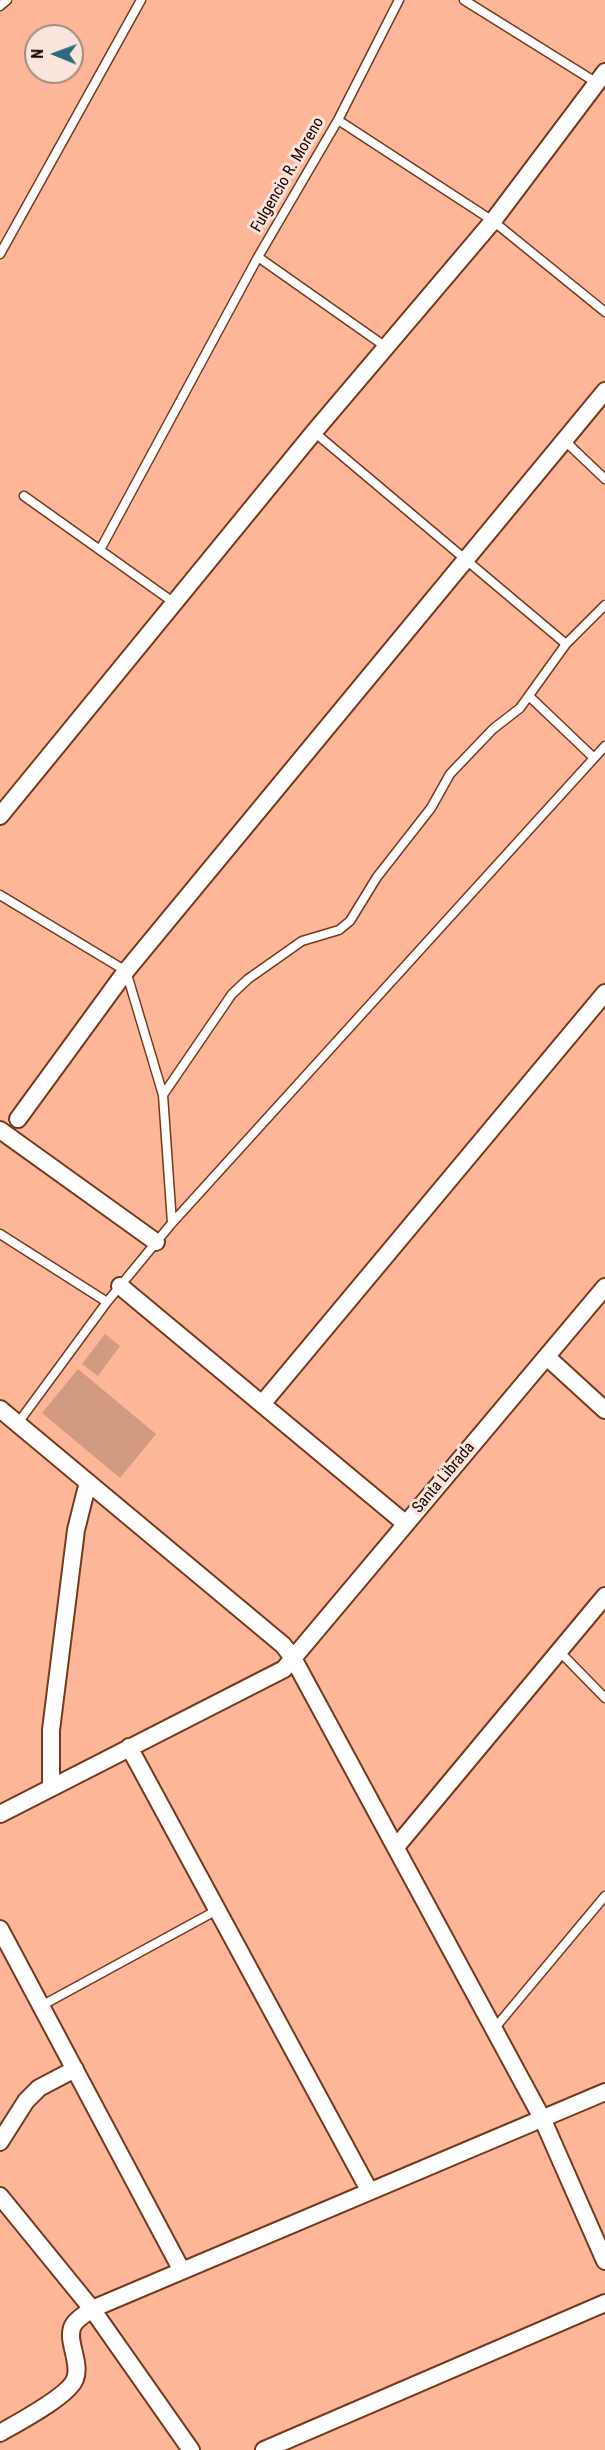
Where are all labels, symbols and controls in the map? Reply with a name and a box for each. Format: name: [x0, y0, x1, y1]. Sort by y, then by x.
north arrow: [24, 24, 84, 84]
text: N: [28, 49, 47, 59]
street label: Fulgencio R. Moreno: [247, 114, 329, 236]
street label: Santa Librada: [409, 1439, 479, 1517]

